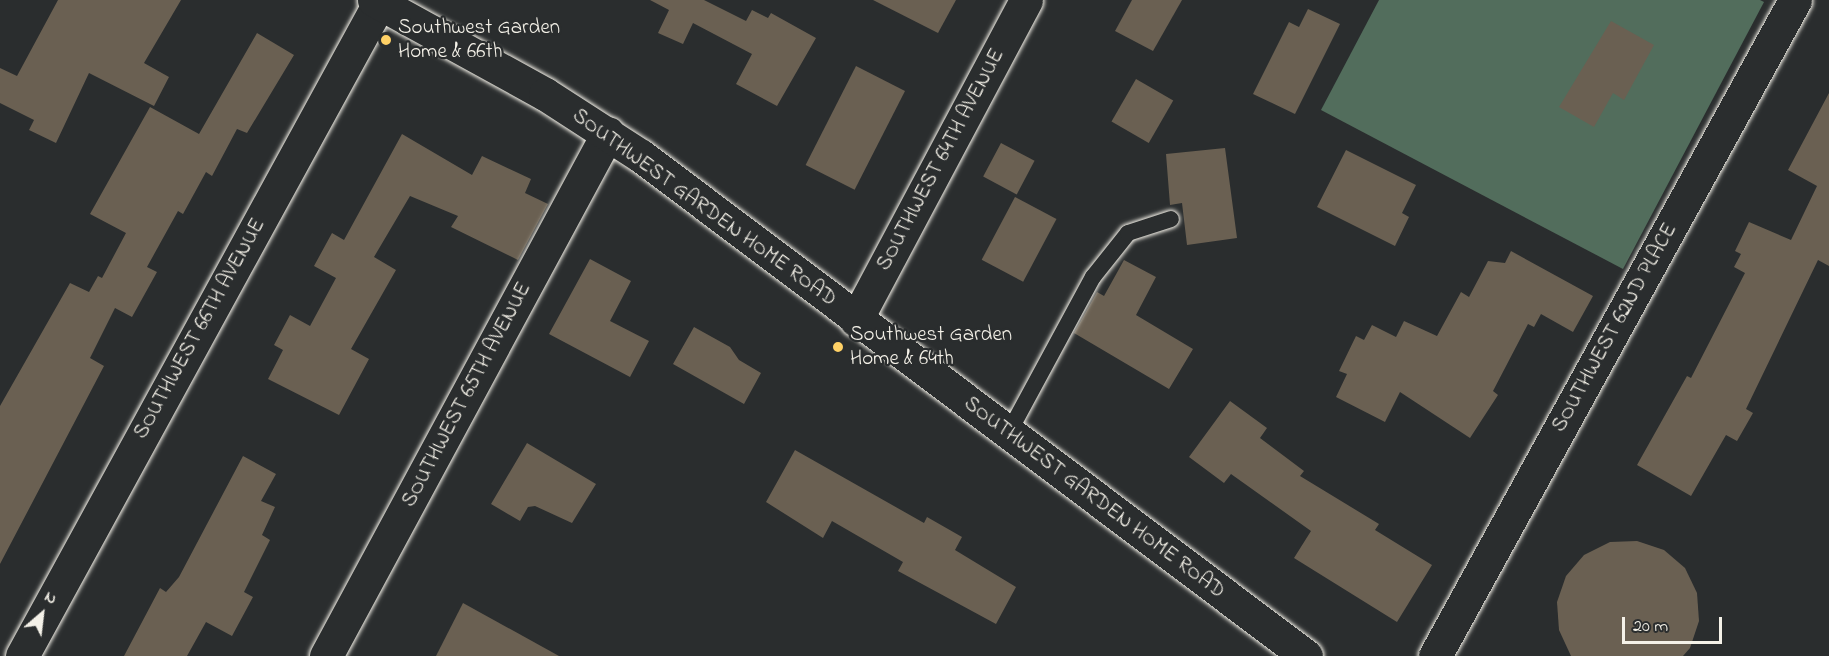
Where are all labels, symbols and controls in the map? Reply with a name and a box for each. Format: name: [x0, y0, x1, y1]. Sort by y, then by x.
place label: Southwest Garden Home & 66th: [398, 15, 560, 65]
marker: Southwest Garden Home & 66th: [379, 33, 393, 47]
street label: SOUTHWEST 64TH AVENUE: [872, 45, 1010, 275]
street label: SOUTHWEST GARDEN HOME ROAD: [567, 104, 841, 312]
street label: SOUTHWEST 66TH AVENUE: [129, 214, 271, 444]
street label: SOUTHWEST 62ND PLACE: [1547, 219, 1683, 437]
street label: SOUTHWEST 65TH AVENUE: [397, 278, 537, 512]
place label: Southwest Garden Home & 64th: [850, 322, 1012, 372]
marker: Southwest Garden Home & 64th: [831, 340, 845, 354]
street label: SOUTHWEST GARDEN HOME ROAD: [958, 391, 1230, 605]
north arrow: [12, 584, 72, 644]
text: N: [40, 585, 61, 611]
scale bar: [1625, 605, 1726, 643]
text: 20 m: [1633, 614, 1668, 640]

